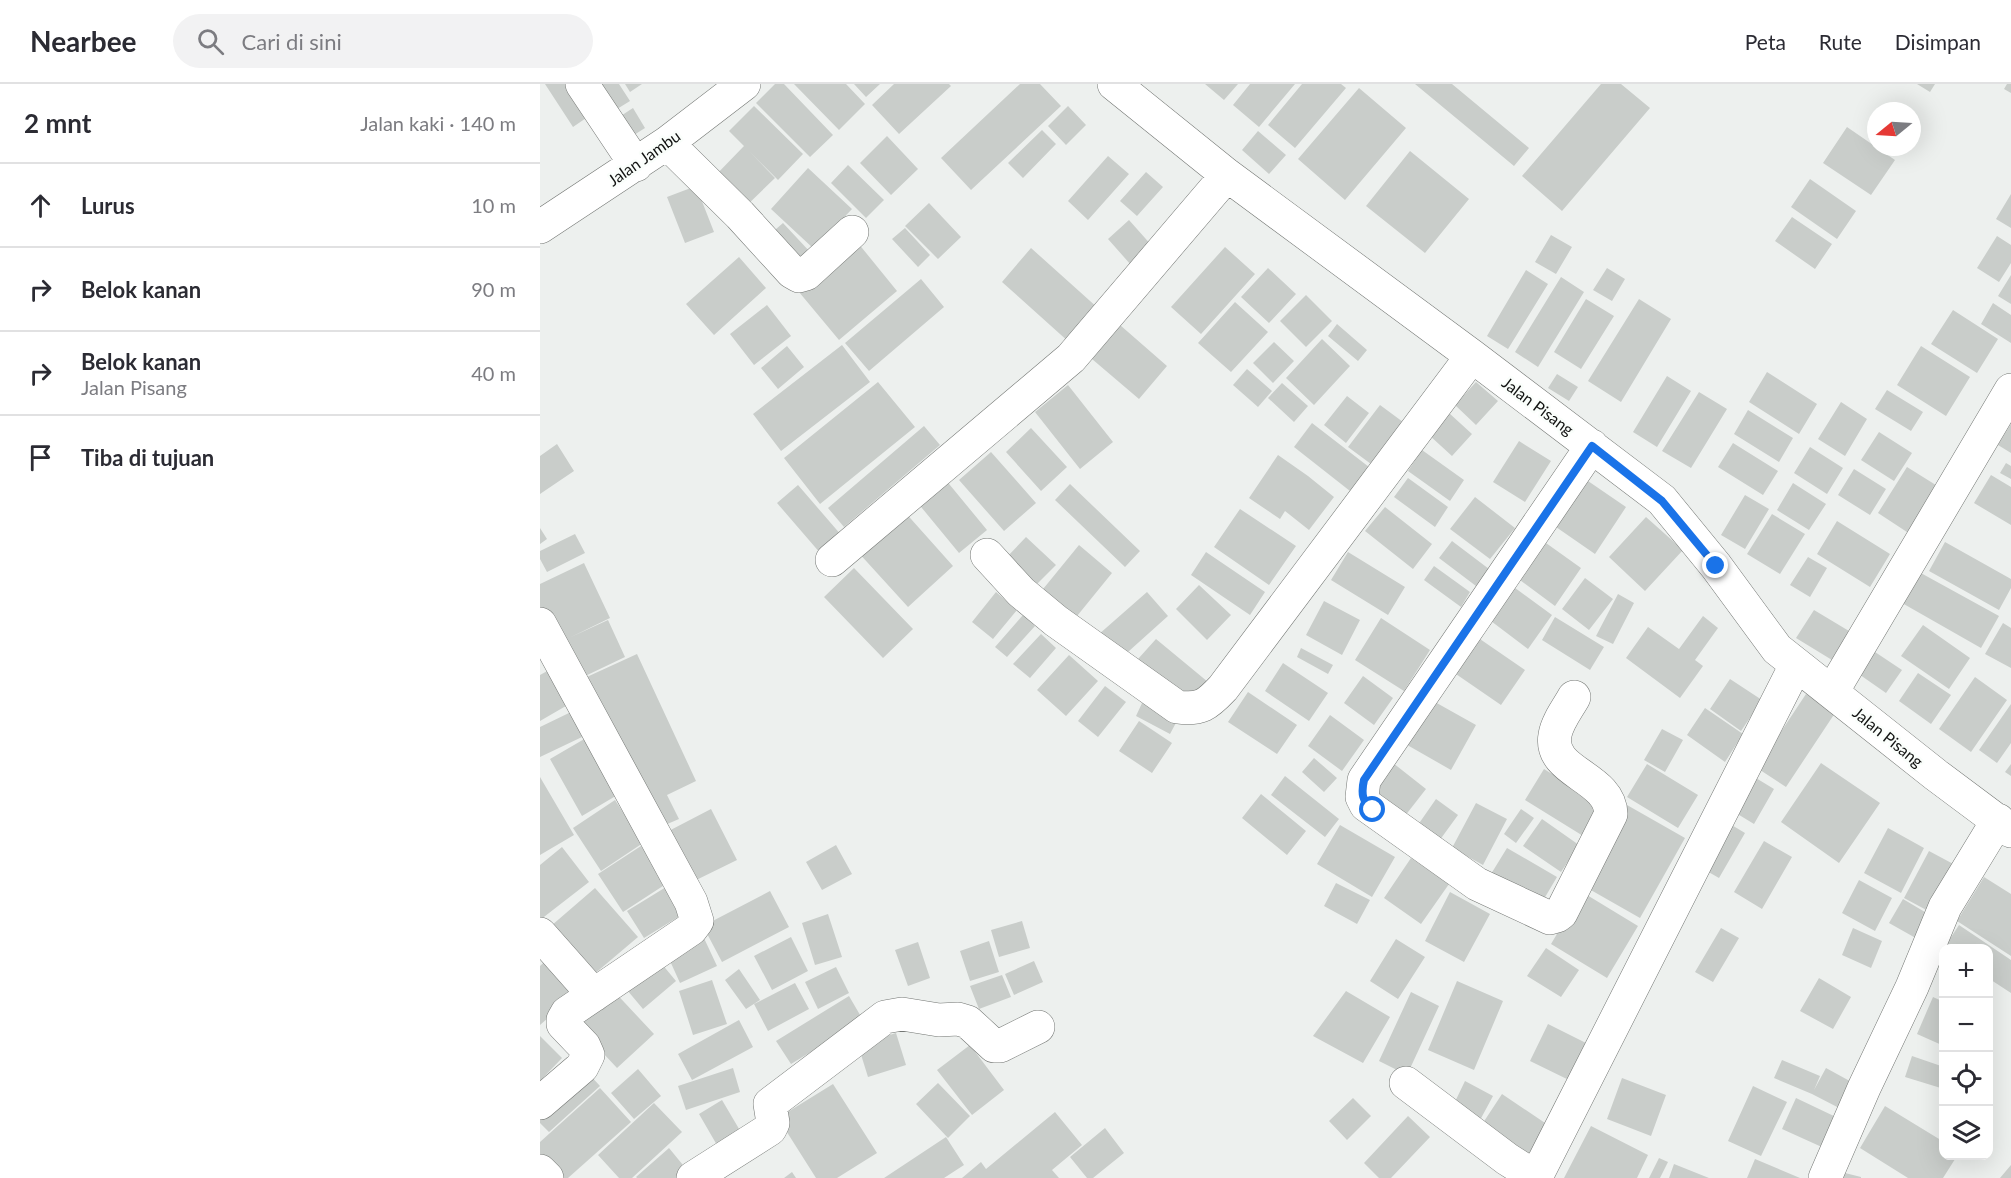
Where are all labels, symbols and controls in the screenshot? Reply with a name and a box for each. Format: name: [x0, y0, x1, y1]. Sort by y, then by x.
search box: [173, 14, 593, 68]
text: Nearbee: [30, 24, 137, 58]
icon: search: [194, 25, 227, 58]
text: Cari di sini: [242, 28, 342, 55]
text: Peta: [1745, 29, 1786, 54]
text: Rute: [1819, 29, 1862, 54]
text: Disimpan: [1895, 29, 1981, 54]
north arrow: [1867, 102, 1921, 156]
text: 2 mnt: [24, 107, 91, 139]
text: Jalan kaki · 140 m: [360, 111, 516, 135]
street label: Jalan Jambu: [604, 126, 684, 189]
icon: ahead: [24, 189, 57, 222]
text: Lurus: [81, 192, 135, 219]
text: 10 m: [471, 193, 516, 217]
icon: right: [24, 273, 57, 306]
text: Belok kanan: [81, 276, 201, 303]
text: 90 m: [471, 277, 516, 301]
text: Belok kanan: [81, 348, 201, 375]
icon: right: [24, 357, 57, 390]
text: 40 m: [471, 361, 516, 385]
street label: Jalan Pisang: [1499, 373, 1578, 439]
text: Jalan Pisang: [81, 375, 187, 399]
icon: arrive: [24, 441, 57, 474]
text: Tiba di tujuan: [81, 444, 214, 471]
route end: [1702, 552, 1728, 578]
street label: Jalan Pisang: [1849, 703, 1927, 771]
route start: [1359, 796, 1385, 822]
map controls: [1939, 944, 1993, 1160]
button: +: [1939, 944, 1993, 998]
button: −: [1939, 998, 1993, 1052]
button: locate: [1939, 1052, 1993, 1106]
button: layers: [1939, 1106, 1993, 1160]

